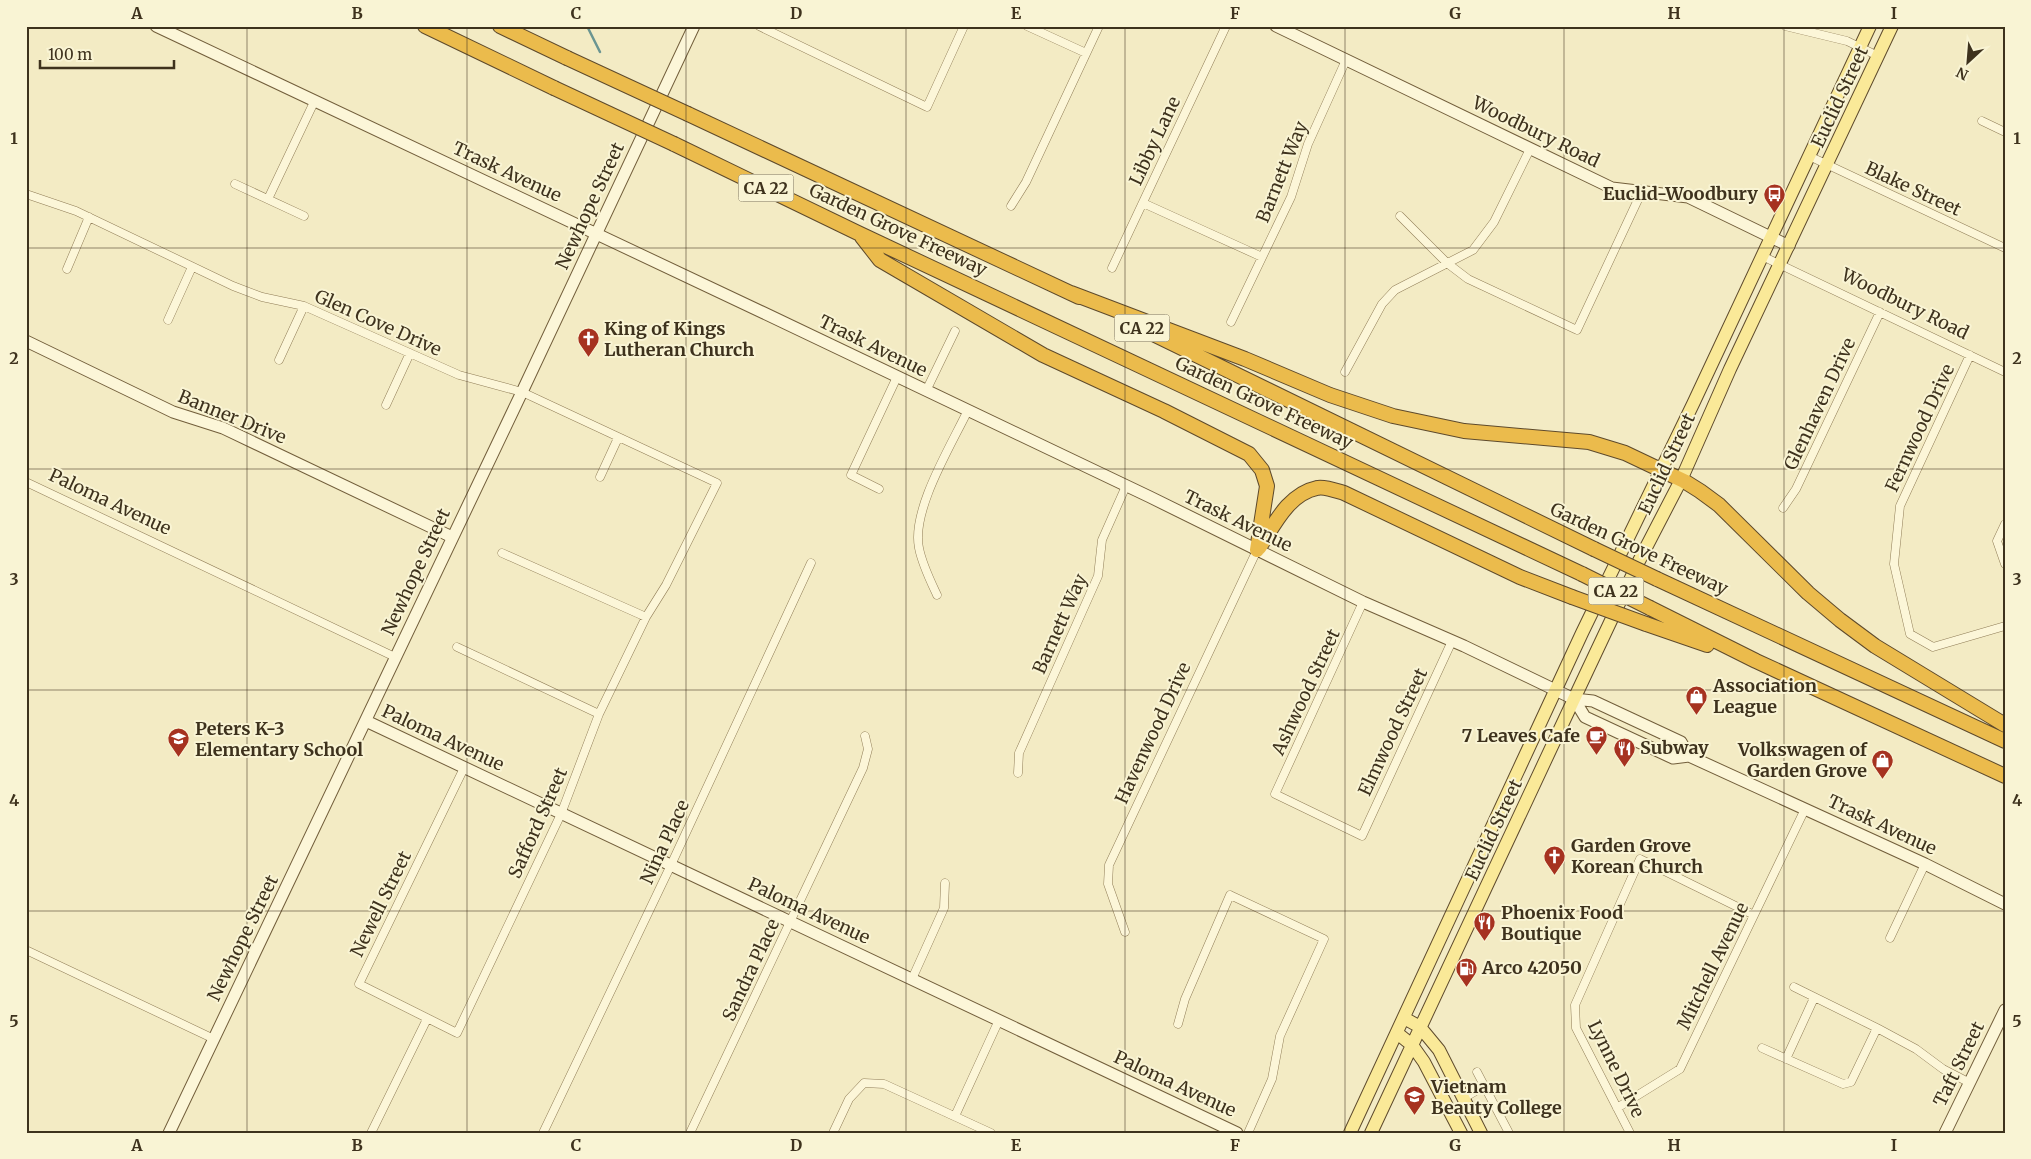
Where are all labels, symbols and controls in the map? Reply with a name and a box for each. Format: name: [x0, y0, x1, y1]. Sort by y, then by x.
text: A: [130, 3, 143, 23]
text: B: [351, 3, 363, 23]
text: C: [571, 3, 581, 23]
text: D: [790, 3, 802, 23]
text: E: [1011, 3, 1022, 23]
text: F: [1230, 3, 1240, 23]
text: G: [1449, 3, 1461, 23]
text: H: [1667, 3, 1681, 23]
text: I: [1891, 3, 1897, 23]
scale bar: [40, 38, 174, 70]
north arrow: [1944, 38, 1994, 88]
street label: Euclid Street: [1806, 42, 1873, 151]
text: 100 m: [48, 45, 92, 64]
text: N: [1953, 63, 1971, 84]
street label: Woodbury Road: [1468, 90, 1604, 172]
street label: Libby Lane: [1124, 93, 1185, 189]
street label: Barnett Way: [1251, 117, 1312, 226]
text: 1: [10, 128, 18, 148]
text: 1: [2013, 128, 2021, 148]
street label: Trask Avenue: [449, 136, 565, 207]
street label: Newhope Street: [550, 139, 629, 273]
street label: Blake Street: [1862, 156, 1965, 221]
road number: CA 22: [738, 174, 794, 202]
street label: Garden Grove Freeway: [806, 178, 991, 281]
place label: Euclid-Woodbury: [1603, 182, 1758, 205]
bus stop icon: Euclid-Woodbury: [1762, 182, 1786, 213]
street label: Woodbury Road: [1837, 262, 1973, 344]
street label: Glen Cove Drive: [311, 284, 445, 361]
street label: Trask Avenue: [815, 309, 931, 382]
road number: CA 22: [1114, 314, 1170, 342]
place label: King of Kings Lutheran Church: [604, 317, 754, 361]
church icon: King of Kings Lutheran Church: [576, 327, 600, 358]
street label: Glenhaven Drive: [1779, 334, 1860, 474]
text: 2: [9, 348, 19, 368]
text: 2: [2012, 348, 2022, 368]
street label: Garden Grove Freeway: [1172, 351, 1357, 454]
street label: Fernwood Drive: [1880, 360, 1959, 495]
street label: Banner Drive: [175, 384, 290, 449]
street label: Euclid Street: [1633, 409, 1700, 518]
street label: Paloma Avenue: [46, 463, 175, 540]
street label: Trask Avenue: [1180, 484, 1296, 557]
street label: Garden Grove Freeway: [1547, 497, 1732, 600]
street label: Newhope Street: [376, 505, 455, 639]
text: 3: [9, 569, 19, 589]
text: 3: [2012, 569, 2022, 589]
street label: Barnett Way: [1027, 570, 1092, 677]
road number: CA 22: [1588, 578, 1644, 604]
street label: Ashwood Street: [1266, 625, 1345, 759]
street label: Havenwood Drive: [1110, 658, 1195, 807]
street label: Elmwood Street: [1353, 664, 1432, 799]
place label: Association League: [1712, 674, 1817, 718]
shop icon: Association League: [1685, 684, 1709, 715]
street label: Paloma Avenue: [379, 699, 508, 776]
place label: Peters K-3 Elementary School: [195, 717, 363, 761]
place label: 7 Leaves Cafe: [1461, 724, 1580, 747]
cafe icon: 7 Leaves Cafe: [1584, 724, 1608, 755]
school or university icon: Peters K-3 Elementary School: [167, 727, 191, 758]
restaurant icon: Subway: [1612, 736, 1636, 767]
place label: Subway: [1640, 736, 1709, 759]
place label: Volkswagen of Garden Grove: [1737, 738, 1868, 782]
shop icon: Volkswagen of Garden Grove: [1871, 748, 1895, 779]
street label: Safford Street: [503, 764, 572, 882]
street label: Euclid Street: [1460, 775, 1527, 884]
street label: Trask Avenue: [1824, 789, 1940, 860]
text: 4: [9, 790, 19, 810]
text: 4: [2012, 790, 2022, 810]
street label: Nina Place: [635, 796, 694, 888]
place label: Garden Grove Korean Church: [1571, 834, 1703, 878]
church icon: Garden Grove Korean Church: [1543, 844, 1567, 875]
street label: Newell Street: [345, 847, 416, 960]
street label: Newhope Street: [202, 871, 283, 1005]
street label: Paloma Avenue: [745, 872, 874, 949]
street label: Mitchell Avenue: [1672, 898, 1753, 1033]
place label: Phoenix Food Boutique: [1501, 901, 1623, 945]
restaurant icon: Phoenix Food Boutique: [1473, 911, 1497, 942]
street label: Sandra Place: [717, 915, 784, 1025]
fuel station icon: Arco 42050: [1454, 956, 1478, 987]
place label: Arco 42050: [1481, 956, 1582, 979]
text: 5: [9, 1011, 19, 1031]
text: 5: [2012, 1011, 2022, 1031]
street label: Lynne Drive: [1583, 1017, 1650, 1121]
street label: Taft Street: [1928, 1018, 1989, 1110]
street label: Paloma Avenue: [1111, 1045, 1240, 1122]
place label: Vietnam Beauty College: [1430, 1075, 1562, 1119]
school or university icon: Vietnam Beauty College: [1403, 1085, 1427, 1116]
text: A: [130, 1135, 143, 1155]
text: B: [351, 1135, 363, 1155]
text: C: [571, 1135, 581, 1155]
text: D: [790, 1135, 802, 1155]
text: E: [1011, 1135, 1022, 1155]
text: F: [1230, 1135, 1240, 1155]
text: G: [1449, 1135, 1461, 1155]
text: H: [1667, 1135, 1681, 1155]
text: I: [1891, 1135, 1897, 1155]

